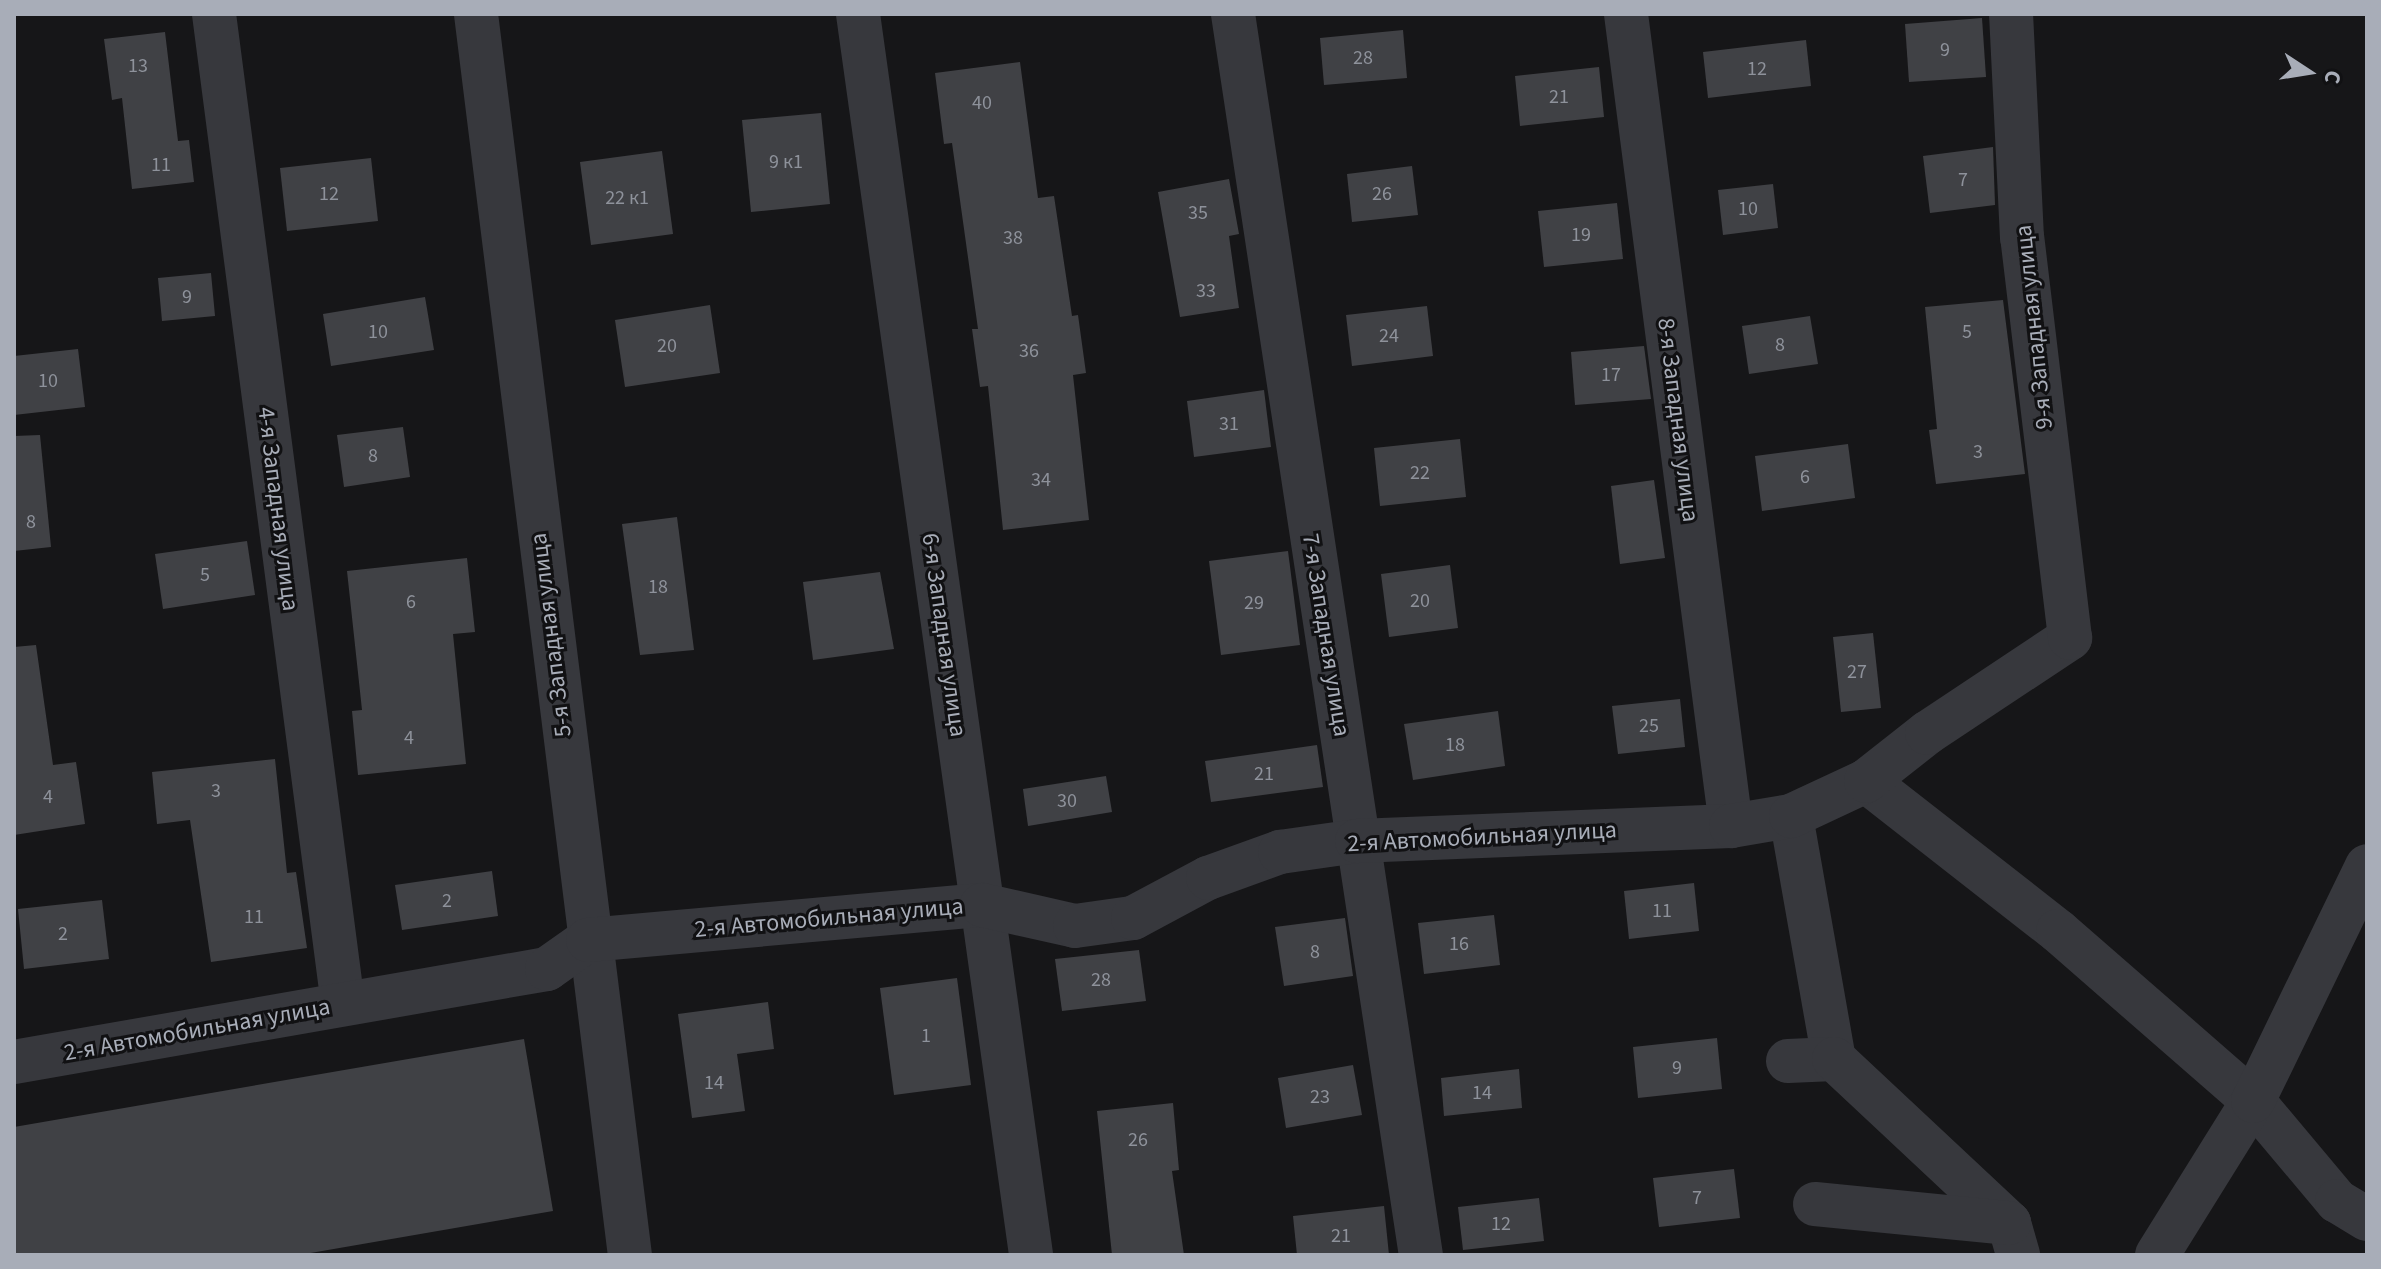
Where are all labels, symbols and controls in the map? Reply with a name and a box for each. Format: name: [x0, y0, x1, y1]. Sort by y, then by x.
north arrow: [2269, 32, 2349, 112]
house number: 9: [1940, 38, 1950, 62]
house number: 28: [1353, 46, 1373, 70]
house number: 13: [128, 54, 148, 78]
house number: 12: [1747, 57, 1767, 81]
text: С: [2315, 67, 2349, 87]
house number: 21: [1549, 85, 1569, 109]
house number: 40: [972, 91, 992, 115]
house number: 9 к1: [769, 150, 803, 174]
house number: 11: [151, 153, 171, 177]
house number: 7: [1958, 168, 1968, 192]
house number: 12: [319, 182, 339, 206]
house number: 26: [1372, 182, 1392, 206]
house number: 22 к1: [605, 186, 649, 210]
house number: 10: [1738, 197, 1758, 221]
house number: 35: [1188, 201, 1208, 225]
house number: 19: [1571, 223, 1591, 247]
street label: 9-я Западная улица: [2009, 223, 2059, 431]
house number: 38: [1003, 226, 1023, 250]
house number: 33: [1196, 279, 1216, 303]
house number: 9: [182, 285, 192, 309]
street label: 8-я Западная улица: [1651, 316, 1705, 524]
house number: 10: [368, 320, 388, 344]
house number: 5: [1962, 320, 1972, 344]
house number: 24: [1379, 324, 1399, 348]
house number: 8: [1775, 333, 1785, 357]
house number: 20: [657, 334, 677, 358]
house number: 36: [1019, 339, 1039, 363]
house number: 17: [1601, 363, 1621, 387]
house number: 10: [38, 369, 58, 393]
street label: 4-я Западная улица: [251, 405, 305, 613]
house number: 31: [1219, 412, 1239, 436]
house number: 3: [1973, 440, 1983, 464]
house number: 8: [368, 444, 378, 468]
house number: 22: [1410, 461, 1430, 485]
house number: 6: [1800, 465, 1810, 489]
house number: 34: [1031, 468, 1051, 492]
house number: 8: [26, 510, 36, 534]
street label: 5-я Западная улица: [524, 531, 578, 739]
street label: 6-я Западная улица: [915, 531, 973, 739]
street label: 7-я Западная улица: [1296, 531, 1356, 739]
house number: 5: [200, 563, 210, 587]
house number: 18: [648, 575, 668, 599]
house number: 20: [1410, 589, 1430, 613]
house number: 6: [406, 590, 416, 614]
house number: 29: [1244, 591, 1264, 615]
house number: 27: [1847, 660, 1867, 684]
house number: 25: [1639, 714, 1659, 738]
house number: 4: [404, 726, 414, 750]
house number: 18: [1445, 733, 1465, 757]
house number: 21: [1254, 762, 1274, 786]
house number: 3: [211, 779, 221, 803]
house number: 4: [43, 785, 53, 809]
house number: 30: [1057, 789, 1077, 813]
street label: 2-я Автомобильная улица: [1347, 816, 1617, 858]
house number: 2: [442, 889, 452, 913]
street label: 2-я Автомобильная улица: [693, 892, 965, 944]
house number: 11: [1652, 899, 1672, 923]
house number: 11: [244, 905, 264, 929]
house number: 2: [58, 922, 68, 946]
house number: 16: [1449, 932, 1469, 956]
house number: 8: [1310, 940, 1320, 964]
house number: 28: [1091, 968, 1111, 992]
street label: 2-я Автомобильная улица: [62, 992, 332, 1068]
house number: 1: [921, 1024, 931, 1048]
house number: 9: [1672, 1056, 1682, 1080]
house number: 14: [704, 1071, 724, 1095]
house number: 14: [1472, 1081, 1492, 1105]
house number: 23: [1310, 1085, 1330, 1109]
house number: 26: [1128, 1128, 1148, 1152]
house number: 7: [1692, 1186, 1702, 1210]
house number: 12: [1491, 1212, 1511, 1236]
house number: 21: [1331, 1224, 1351, 1248]

